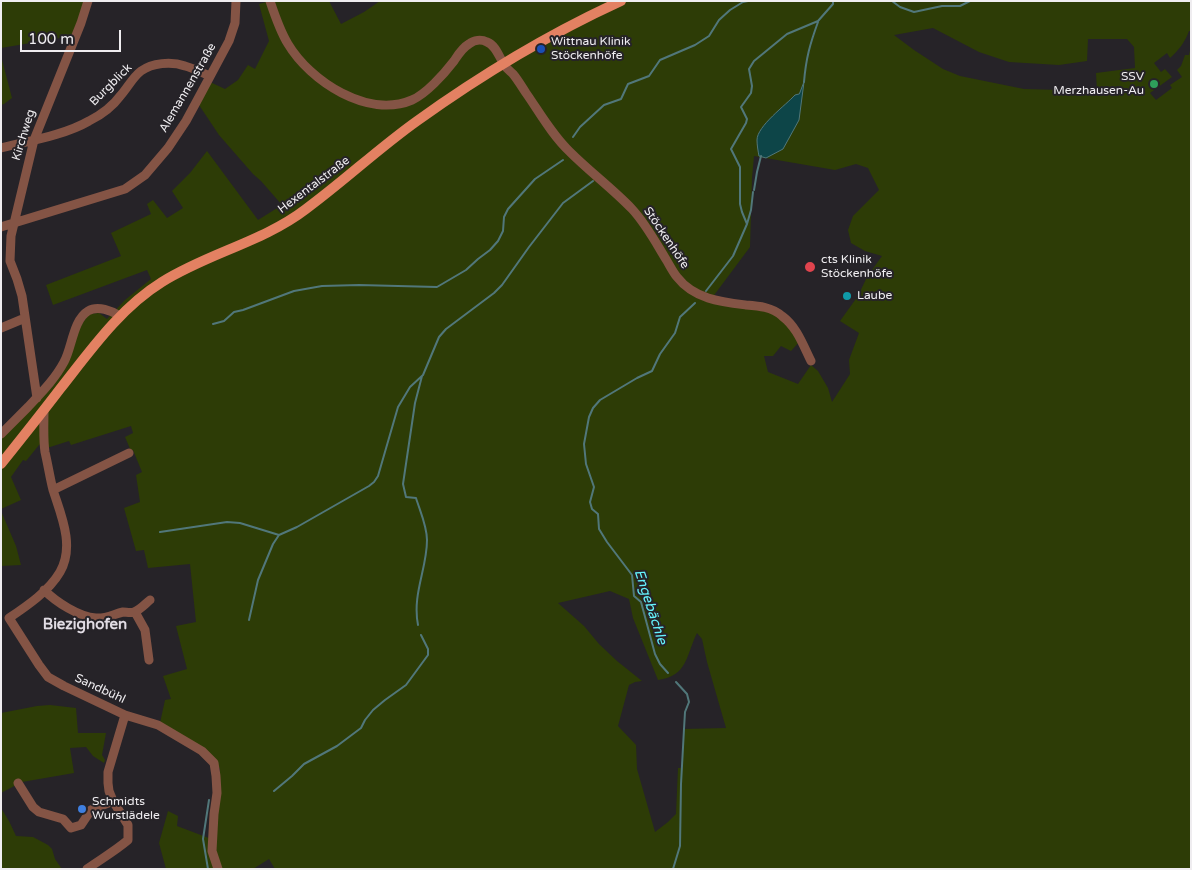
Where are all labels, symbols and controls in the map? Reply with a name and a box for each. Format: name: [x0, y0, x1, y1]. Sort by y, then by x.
scale bar: [22, 20, 124, 52]
text: 100 m: [28, 30, 74, 48]
place label: Wittnau Klinik Stöckenhöfe: [551, 35, 630, 63]
street label: Alemannenstraße: [157, 41, 219, 135]
marker: Wittnau Klinik Stöckenhöfe: [535, 43, 547, 55]
street label: Burgblick: [87, 61, 135, 109]
place label: SSV Merzhausen-Au: [1053, 70, 1144, 98]
marker: SSV Merzhausen-Au: [1148, 78, 1160, 90]
street label: Kirchweg: [9, 108, 39, 162]
street label: Hexentalstraße: [275, 153, 353, 217]
street label: Stöckenhöfe: [640, 204, 692, 272]
place label: cts Klinik Stöckenhöfe: [821, 253, 892, 281]
marker: cts Klinik Stöckenhöfe: [803, 260, 817, 274]
place label: Laube: [857, 289, 892, 303]
marker: Laube: [841, 290, 853, 302]
water label: Engebächle: [630, 567, 670, 647]
district label: Biezighofen: [43, 616, 127, 634]
street label: Sandbühl: [72, 671, 128, 707]
place label: Schmidts Wurstlädele: [92, 795, 160, 823]
marker: Schmidts Wurstlädele: [76, 803, 88, 815]

